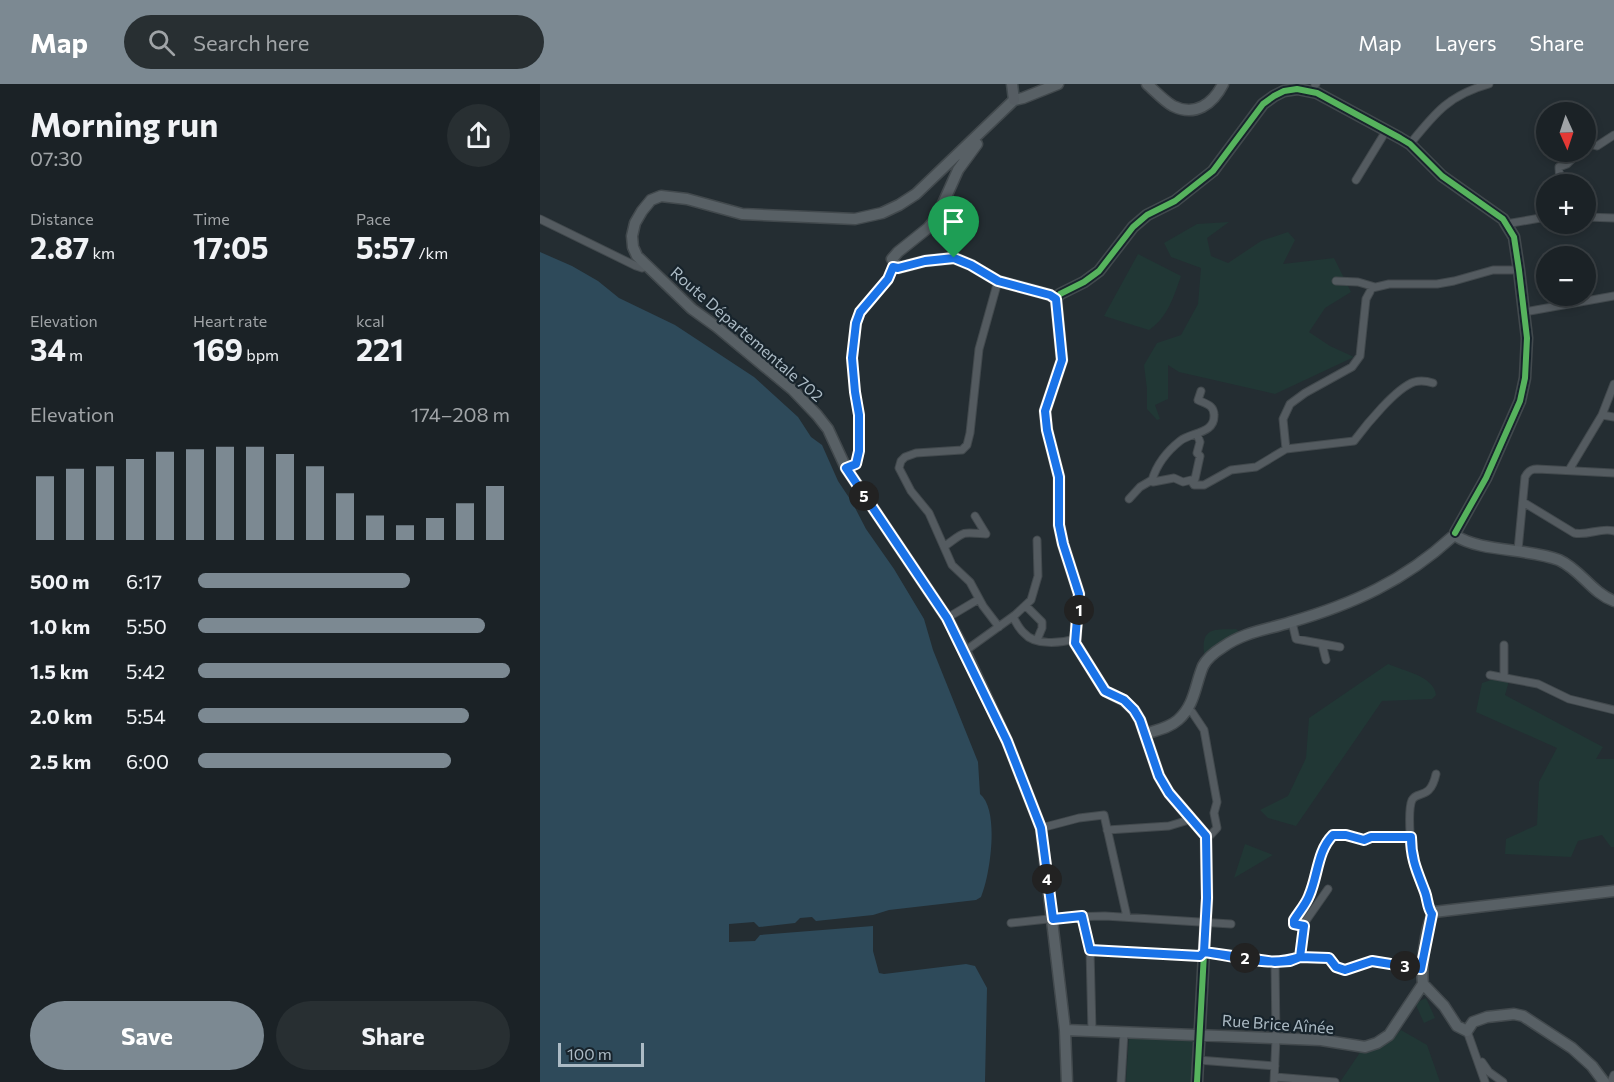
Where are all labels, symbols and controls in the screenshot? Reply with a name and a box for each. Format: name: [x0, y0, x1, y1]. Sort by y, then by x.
search box: [124, 15, 544, 69]
text: Map: [30, 25, 88, 59]
icon: search: [145, 26, 178, 59]
text: Search here: [193, 29, 309, 56]
text: Map: [1358, 30, 1402, 55]
text: Layers: [1435, 30, 1497, 55]
text: Share: [1530, 30, 1584, 55]
north arrow: [1536, 102, 1596, 162]
map controls: [1536, 102, 1596, 306]
text: Morning run: [30, 103, 218, 144]
button: share: [447, 104, 510, 167]
text: 07:30: [30, 146, 83, 170]
button: +: [1536, 174, 1596, 234]
pin: [928, 196, 979, 258]
icon: arrive: [937, 205, 970, 238]
text: Distance: [30, 209, 94, 228]
text: Time: [193, 209, 230, 228]
text: Pace: [356, 209, 391, 228]
text: 2.87: [30, 228, 89, 265]
text: 17:05: [193, 228, 268, 265]
text: 5:57: [356, 228, 415, 265]
text: km: [89, 243, 115, 262]
text: /km: [415, 243, 448, 262]
button: −: [1536, 246, 1596, 306]
street label: Route Départementale 702: [667, 262, 828, 405]
text: Elevation: [30, 311, 98, 330]
text: Heart rate: [193, 311, 267, 330]
text: kcal: [356, 311, 385, 330]
text: 34: [30, 330, 66, 367]
text: 169: [193, 330, 243, 367]
text: 221: [356, 330, 404, 367]
text: m: [66, 345, 83, 364]
text: bpm: [243, 345, 279, 364]
text: Elevation: [30, 402, 115, 426]
text: 174–208 m: [411, 402, 510, 426]
pin: 5: [849, 481, 879, 511]
text: 5: [859, 486, 869, 505]
text: 500 m: [30, 569, 90, 593]
text: 6:17: [126, 569, 162, 593]
pin: 1: [1064, 595, 1094, 625]
text: 1: [1075, 600, 1083, 619]
text: 1.0 km: [30, 614, 90, 638]
text: 5:50: [126, 614, 167, 638]
text: 1.5 km: [30, 659, 89, 683]
text: 5:42: [126, 659, 165, 683]
text: 2.0 km: [30, 704, 92, 728]
text: 5:54: [126, 704, 166, 728]
text: 2.5 km: [30, 749, 91, 773]
text: 6:00: [126, 749, 169, 773]
pin: 4: [1032, 864, 1062, 894]
text: 4: [1042, 869, 1052, 888]
pin: 2: [1230, 943, 1260, 973]
text: 2: [1240, 948, 1250, 967]
pin: 3: [1390, 951, 1420, 981]
text: 3: [1400, 956, 1410, 975]
button: Save: [30, 1001, 264, 1070]
button: Share: [276, 1001, 510, 1070]
street label: Rue Brice Aînée: [1221, 1010, 1335, 1037]
scale bar: [558, 1040, 644, 1068]
text: 100 m: [567, 1044, 612, 1063]

